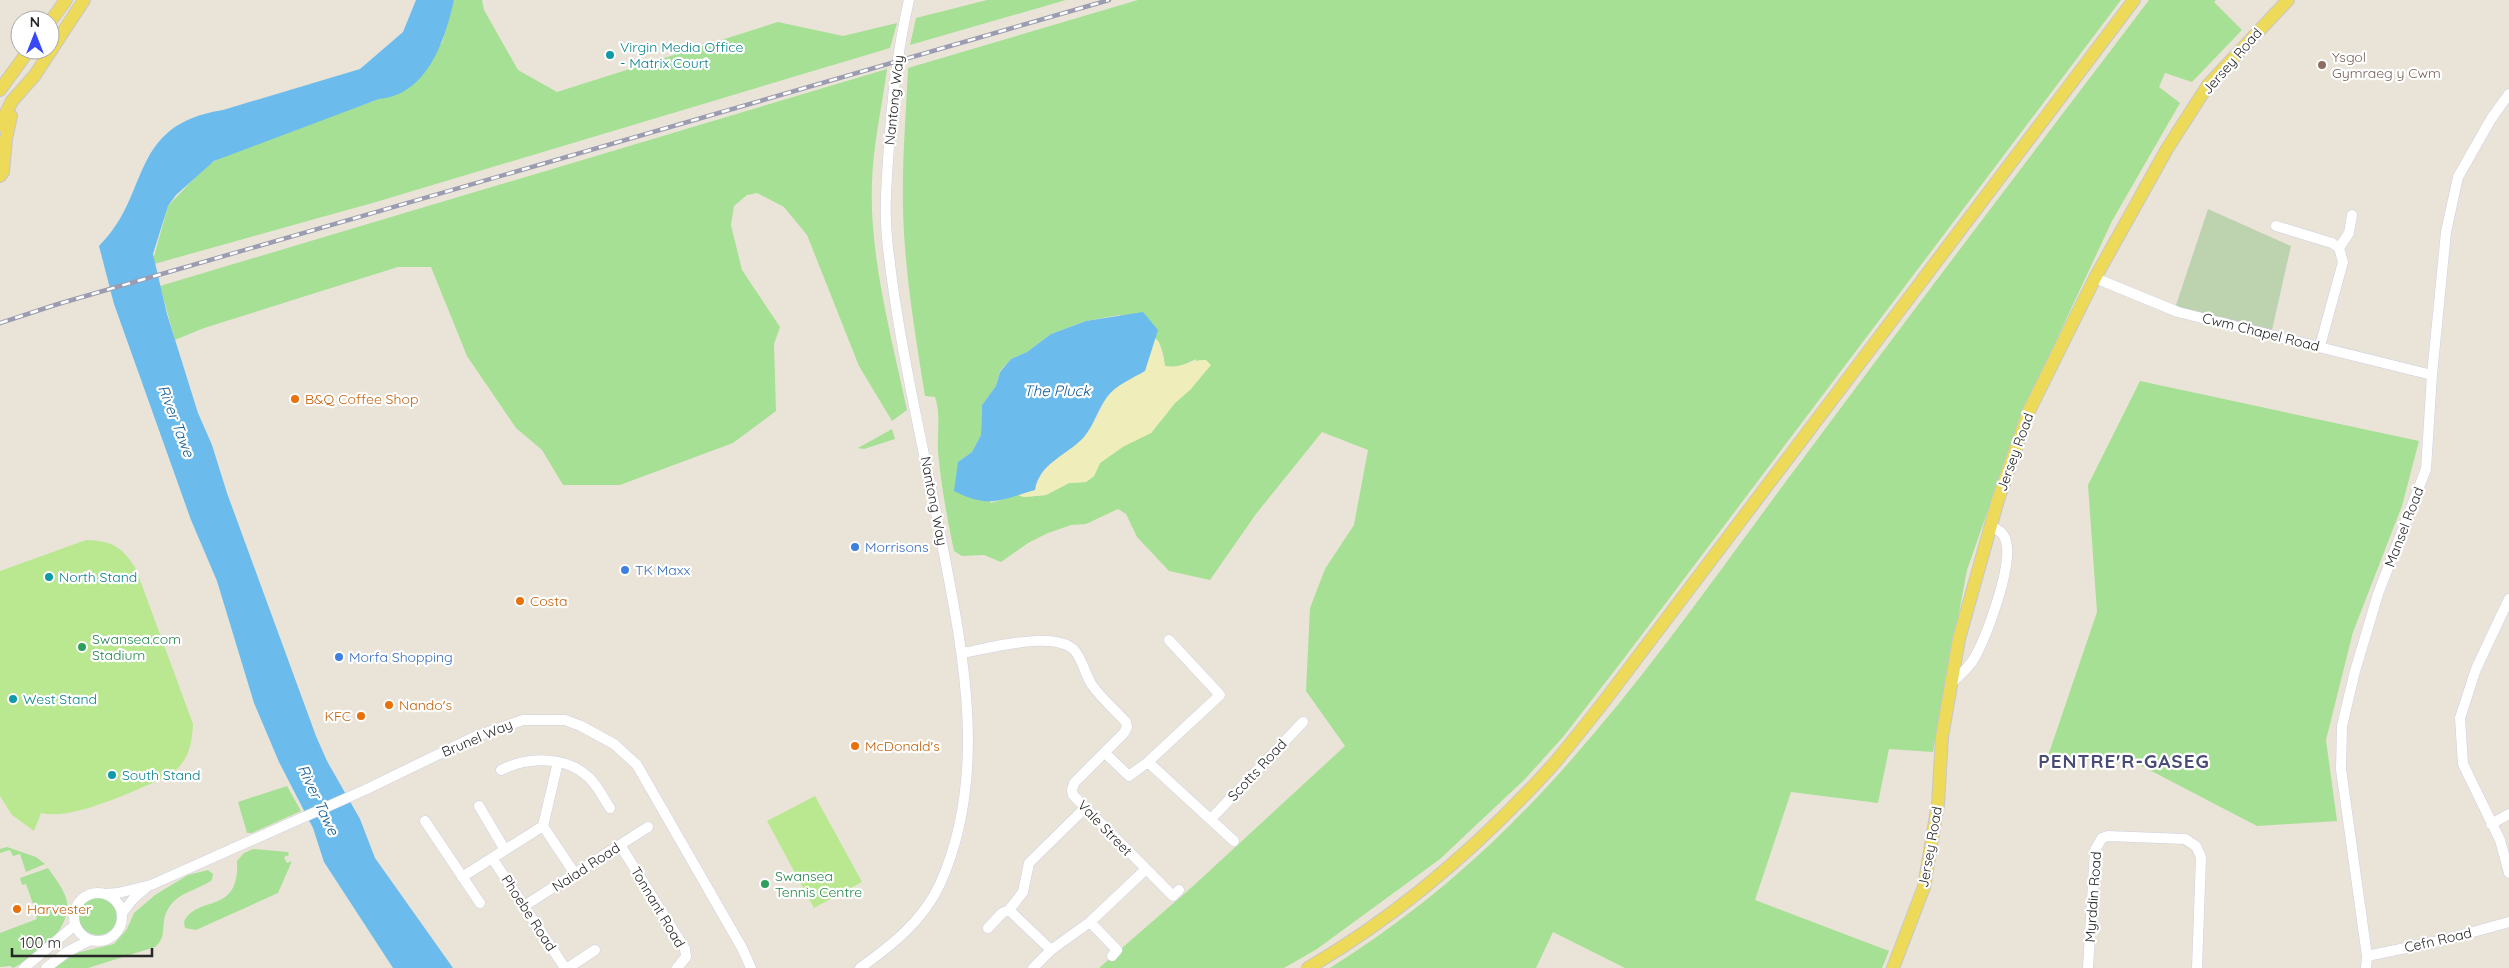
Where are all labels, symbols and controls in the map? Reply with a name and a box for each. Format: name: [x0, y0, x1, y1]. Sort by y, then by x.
north arrow: [10, 10, 60, 60]
text: N: [30, 13, 40, 31]
street label: Jersey Road: [2198, 24, 2266, 98]
place label: Virgin Media Office - Matrix Court: [620, 38, 743, 72]
place label: Ysgol Gymraeg y Cwm: [2332, 48, 2441, 82]
marker: Virgin Media Office - Matrix Court: [604, 49, 616, 61]
street label: Nantong Way: [880, 54, 908, 146]
marker: Ysgol Gymraeg y Cwm: [2316, 59, 2328, 71]
street label: Cwm Chapel Road: [2201, 309, 2321, 355]
water label: The Pluck: [1024, 381, 1092, 400]
water label: River Tawe: [154, 382, 199, 460]
place label: B&Q Coffee Shop: [305, 390, 418, 408]
marker: B&Q Coffee Shop: [289, 393, 301, 405]
street label: Jersey Road: [1992, 410, 2038, 494]
street label: Nantong Way: [917, 455, 951, 547]
street label: Mansel Road: [2380, 484, 2428, 570]
place label: Morrisons: [865, 538, 929, 556]
marker: Morrisons: [849, 541, 861, 553]
place label: TK Maxx: [635, 561, 691, 579]
marker: TK Maxx: [619, 564, 631, 576]
place label: North Stand: [59, 568, 137, 586]
marker: North Stand: [43, 571, 55, 583]
place label: Costa: [530, 592, 567, 610]
marker: Costa: [514, 595, 526, 607]
place label: Swansea.com Stadium: [92, 630, 181, 664]
marker: Swansea.com Stadium: [76, 641, 88, 653]
place label: Morfa Shopping: [349, 648, 453, 666]
marker: Morfa Shopping: [333, 651, 345, 663]
place label: West Stand: [23, 690, 97, 708]
marker: West Stand: [7, 693, 19, 705]
place label: Nando's: [399, 696, 452, 714]
marker: Nando's: [383, 699, 395, 711]
place label: KFC: [325, 707, 351, 725]
marker: KFC: [355, 710, 367, 722]
street label: Brunel Way: [439, 715, 515, 761]
street label: Scotts Road: [1224, 735, 1290, 805]
place label: McDonald's: [865, 737, 940, 755]
marker: McDonald's: [849, 740, 861, 752]
district label: PENTRE'R-GASEG: [2038, 749, 2210, 773]
water label: River Tawe: [294, 761, 343, 839]
place label: South Stand: [122, 766, 200, 784]
marker: South Stand: [106, 769, 118, 781]
street label: Vale Street: [1074, 796, 1136, 860]
street label: Jersey Road: [1914, 805, 1946, 889]
street label: Naiad Road: [549, 838, 623, 896]
street label: Myrddin Road: [2081, 851, 2105, 943]
street label: Tonnant Road: [627, 863, 689, 951]
place label: Swansea Tennis Centre: [775, 867, 862, 901]
street label: Phoebe Road: [498, 871, 560, 955]
marker: Swansea Tennis Centre: [759, 878, 771, 890]
place label: Harvester: [27, 900, 92, 918]
marker: Harvester: [11, 903, 23, 915]
street label: Cefn Road: [2402, 923, 2474, 957]
scale bar: [12, 926, 152, 958]
text: 100 m: [20, 933, 61, 952]

